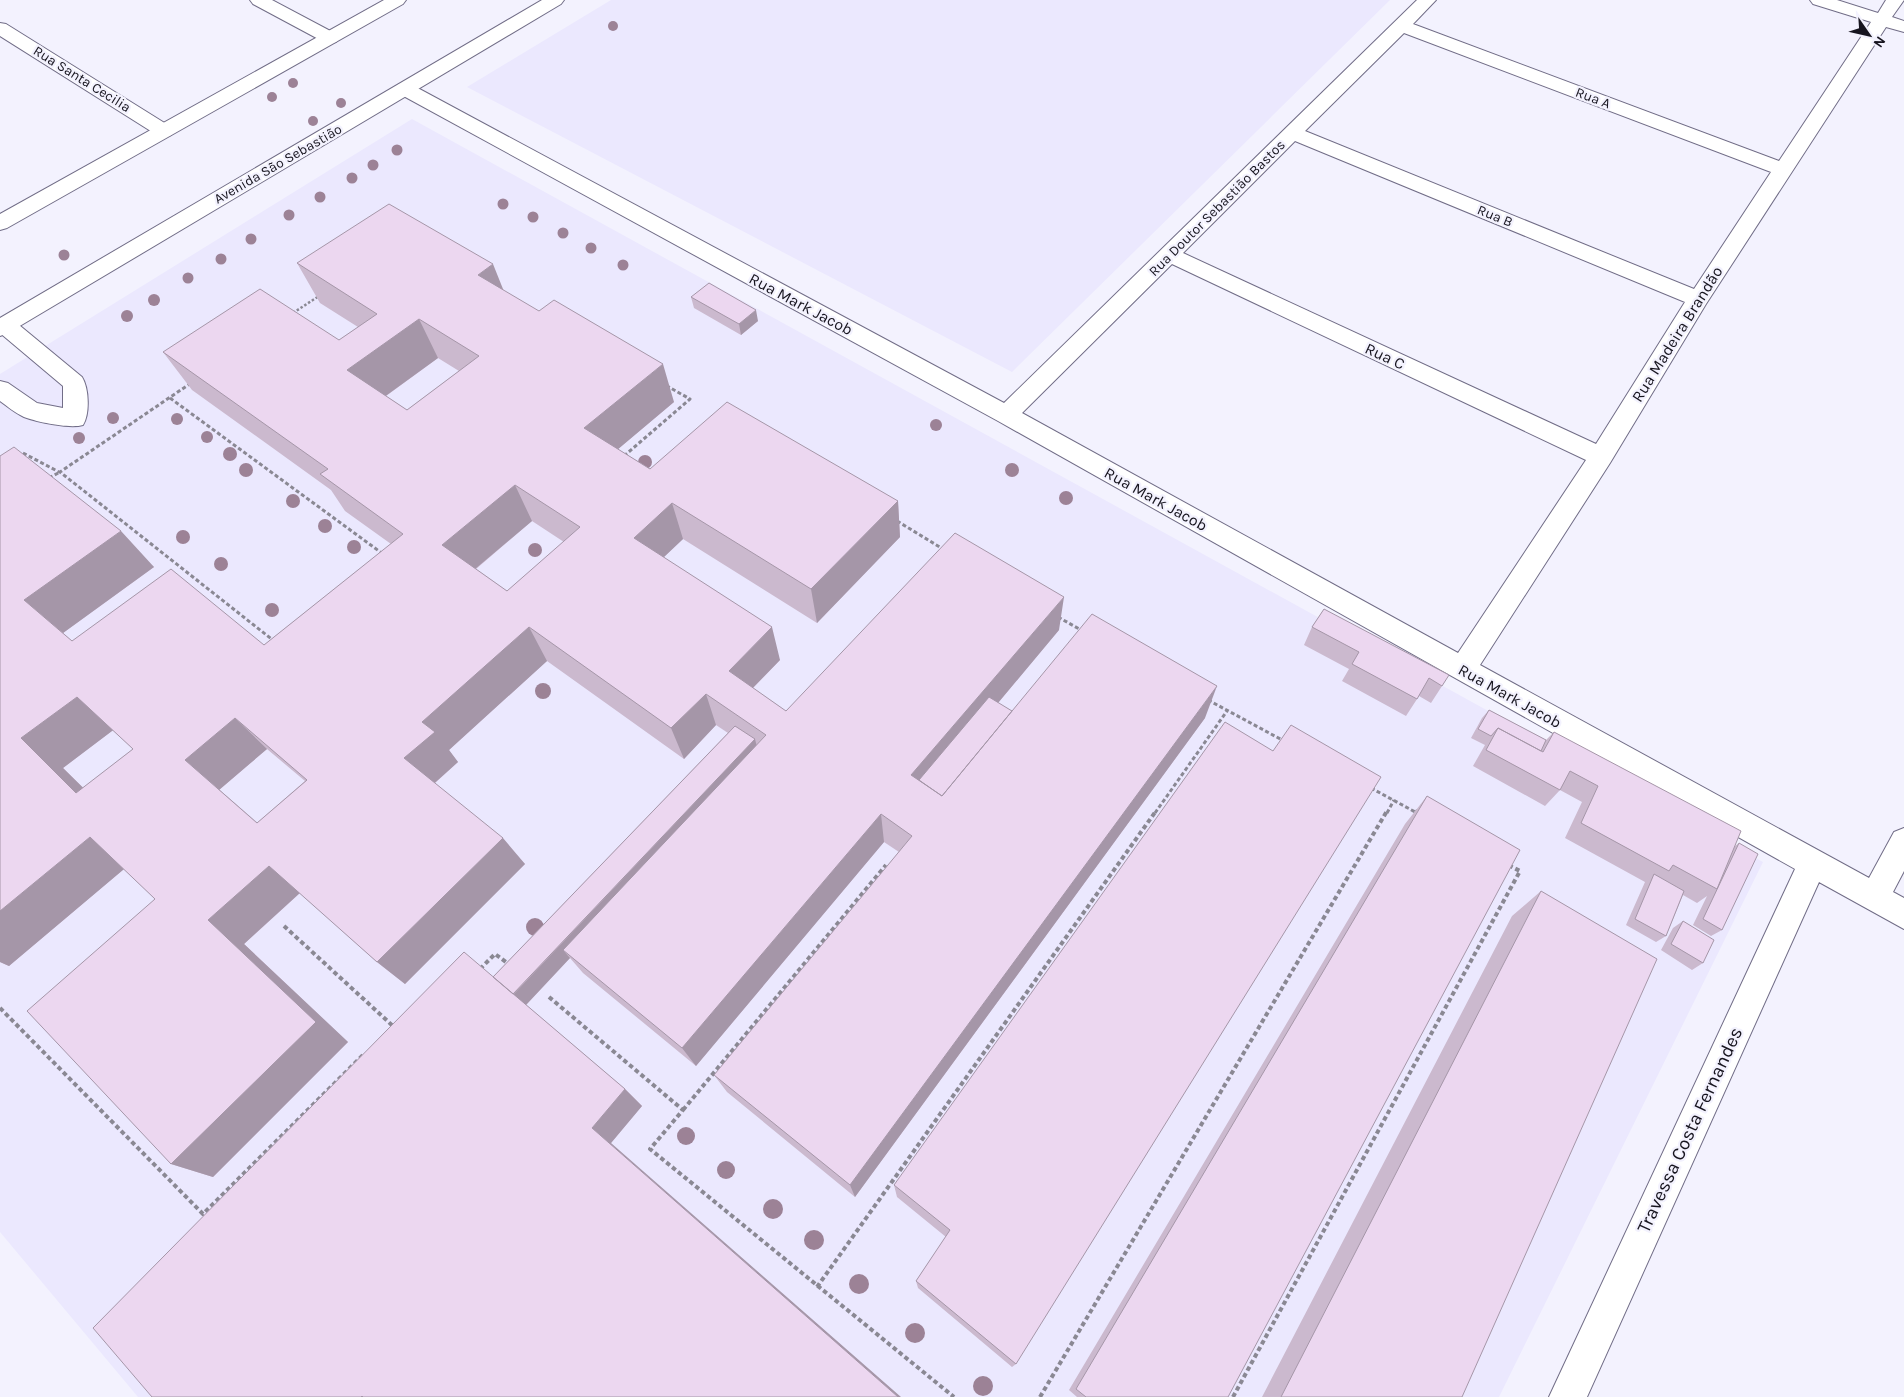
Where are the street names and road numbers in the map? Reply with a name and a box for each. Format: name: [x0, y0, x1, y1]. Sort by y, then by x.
street label: Rua Santa Cecilia: [30, 42, 134, 116]
street label: Rua A: [1573, 84, 1613, 112]
street label: Avenida São Sebastião: [211, 120, 345, 208]
street label: Rua Doutor Sebastião Bastos: [1145, 136, 1289, 280]
street label: Rua B: [1475, 201, 1515, 231]
street label: Rua Madeira Brandão: [1627, 263, 1727, 405]
street label: Rua Mark Jacob: [746, 269, 856, 339]
street label: Rua C: [1362, 339, 1408, 374]
street label: Rua Mark Jacob: [1101, 463, 1211, 535]
street label: Rua Mark Jacob: [1455, 660, 1565, 732]
street label: Travessa Costa Fernandes: [1633, 1024, 1747, 1236]

